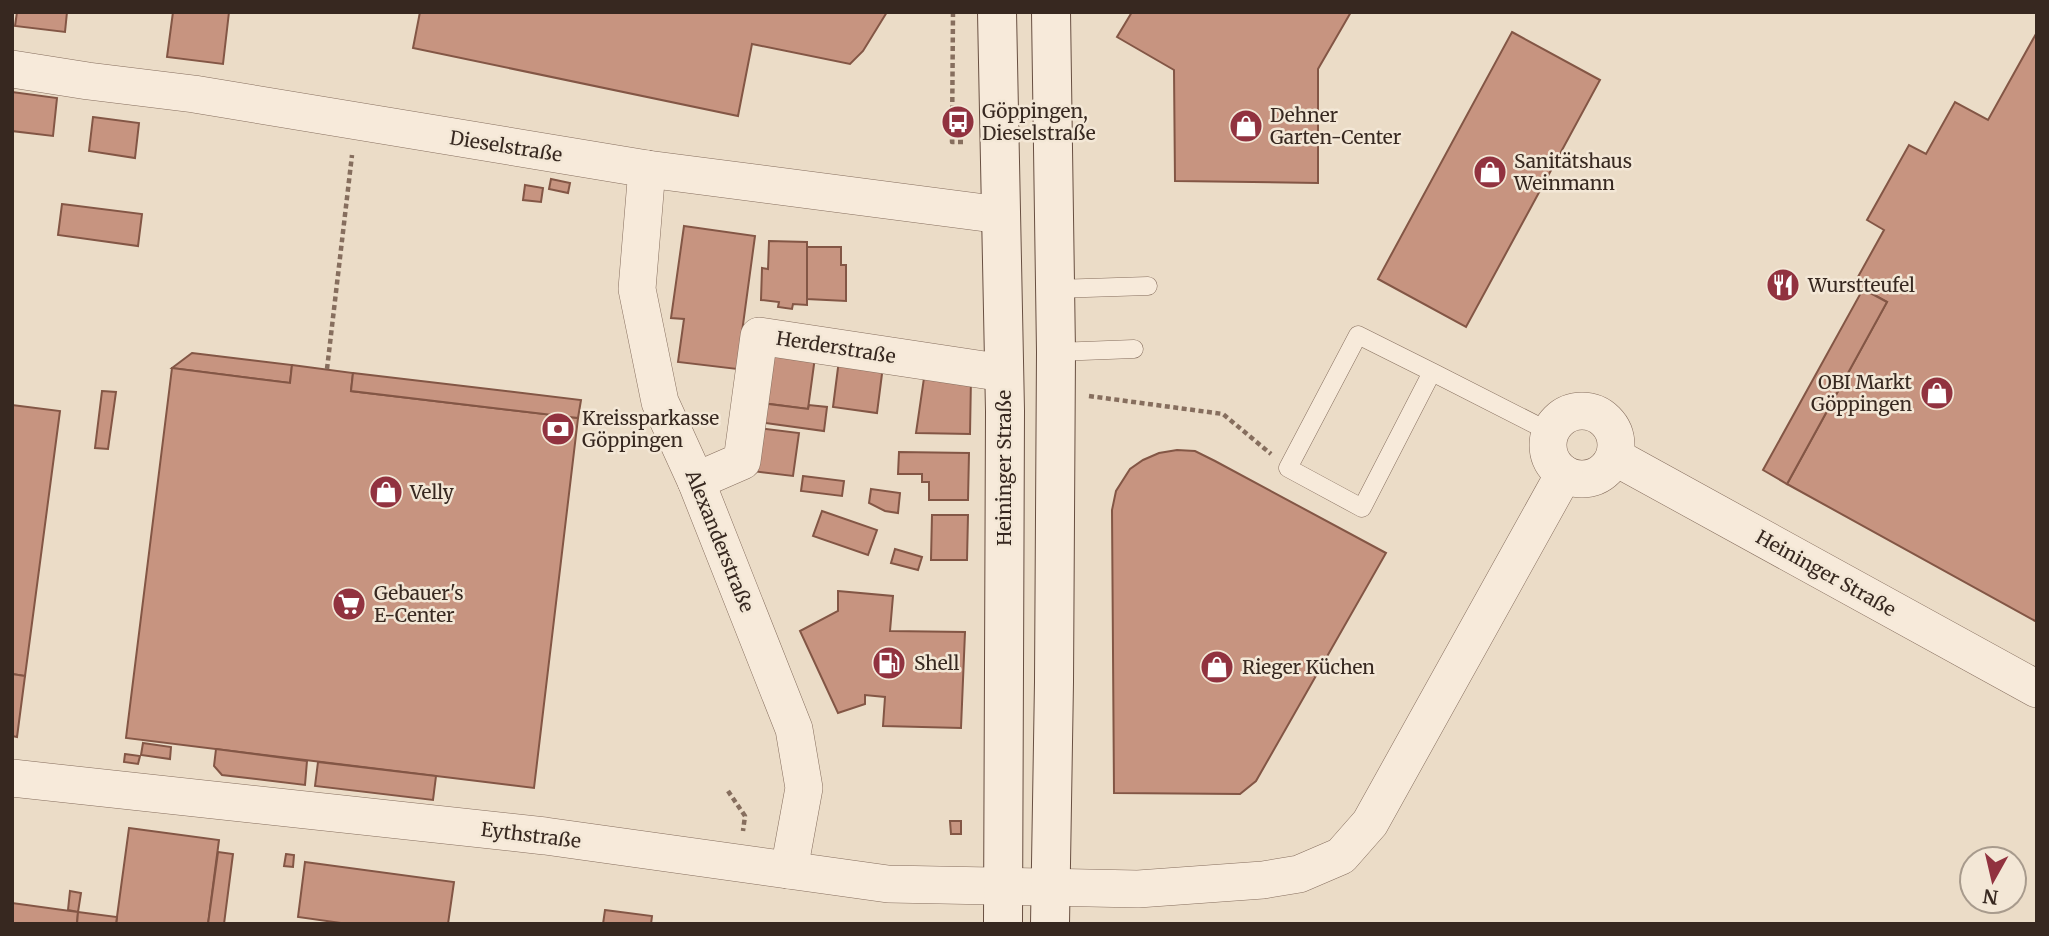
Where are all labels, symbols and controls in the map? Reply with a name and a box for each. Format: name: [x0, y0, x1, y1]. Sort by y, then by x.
place label: Göppingen, Dieselstraße: [982, 99, 1096, 145]
bus stop icon: Göppingen, Dieselstraße: [939, 103, 977, 141]
place label: Dehner Garten-Center: [1270, 103, 1402, 149]
shop icon: Dehner Garten-Center: [1227, 107, 1265, 145]
street label: Dieselstraße: [448, 125, 564, 167]
place label: Sanitätshaus Weinmann: [1513, 149, 1632, 195]
shop icon: Sanitätshaus Weinmann: [1471, 153, 1509, 191]
restaurant icon: Wurstteufel: [1764, 266, 1802, 304]
place label: Wurstteufel: [1807, 273, 1915, 297]
street label: Herderstraße: [775, 326, 898, 368]
place label: OBI Markt Göppingen: [1811, 370, 1913, 416]
shop icon: OBI Markt Göppingen: [1918, 374, 1956, 412]
street label: Heininger Straße: [992, 390, 1016, 546]
place label: Kreissparkasse Göppingen: [582, 406, 719, 452]
bank icon: Kreissparkasse Göppingen: [539, 410, 577, 448]
street label: Alexanderstraße: [680, 465, 760, 616]
shop icon: Velly: [367, 473, 405, 511]
place label: Velly: [409, 480, 454, 504]
street label: Heininger Straße: [1752, 525, 1900, 621]
place label: Gebauer's E-Center: [374, 581, 464, 627]
supermarket icon: Gebauer's E-Center: [330, 585, 368, 623]
fuel station icon: Shell: [870, 644, 908, 682]
shop icon: Rieger Küchen: [1198, 648, 1236, 686]
place label: Shell: [914, 651, 959, 675]
place label: Rieger Küchen: [1242, 655, 1375, 679]
street label: Eythstraße: [480, 817, 582, 853]
north arrow: [1958, 845, 2028, 915]
text: N: [1982, 884, 2000, 910]

